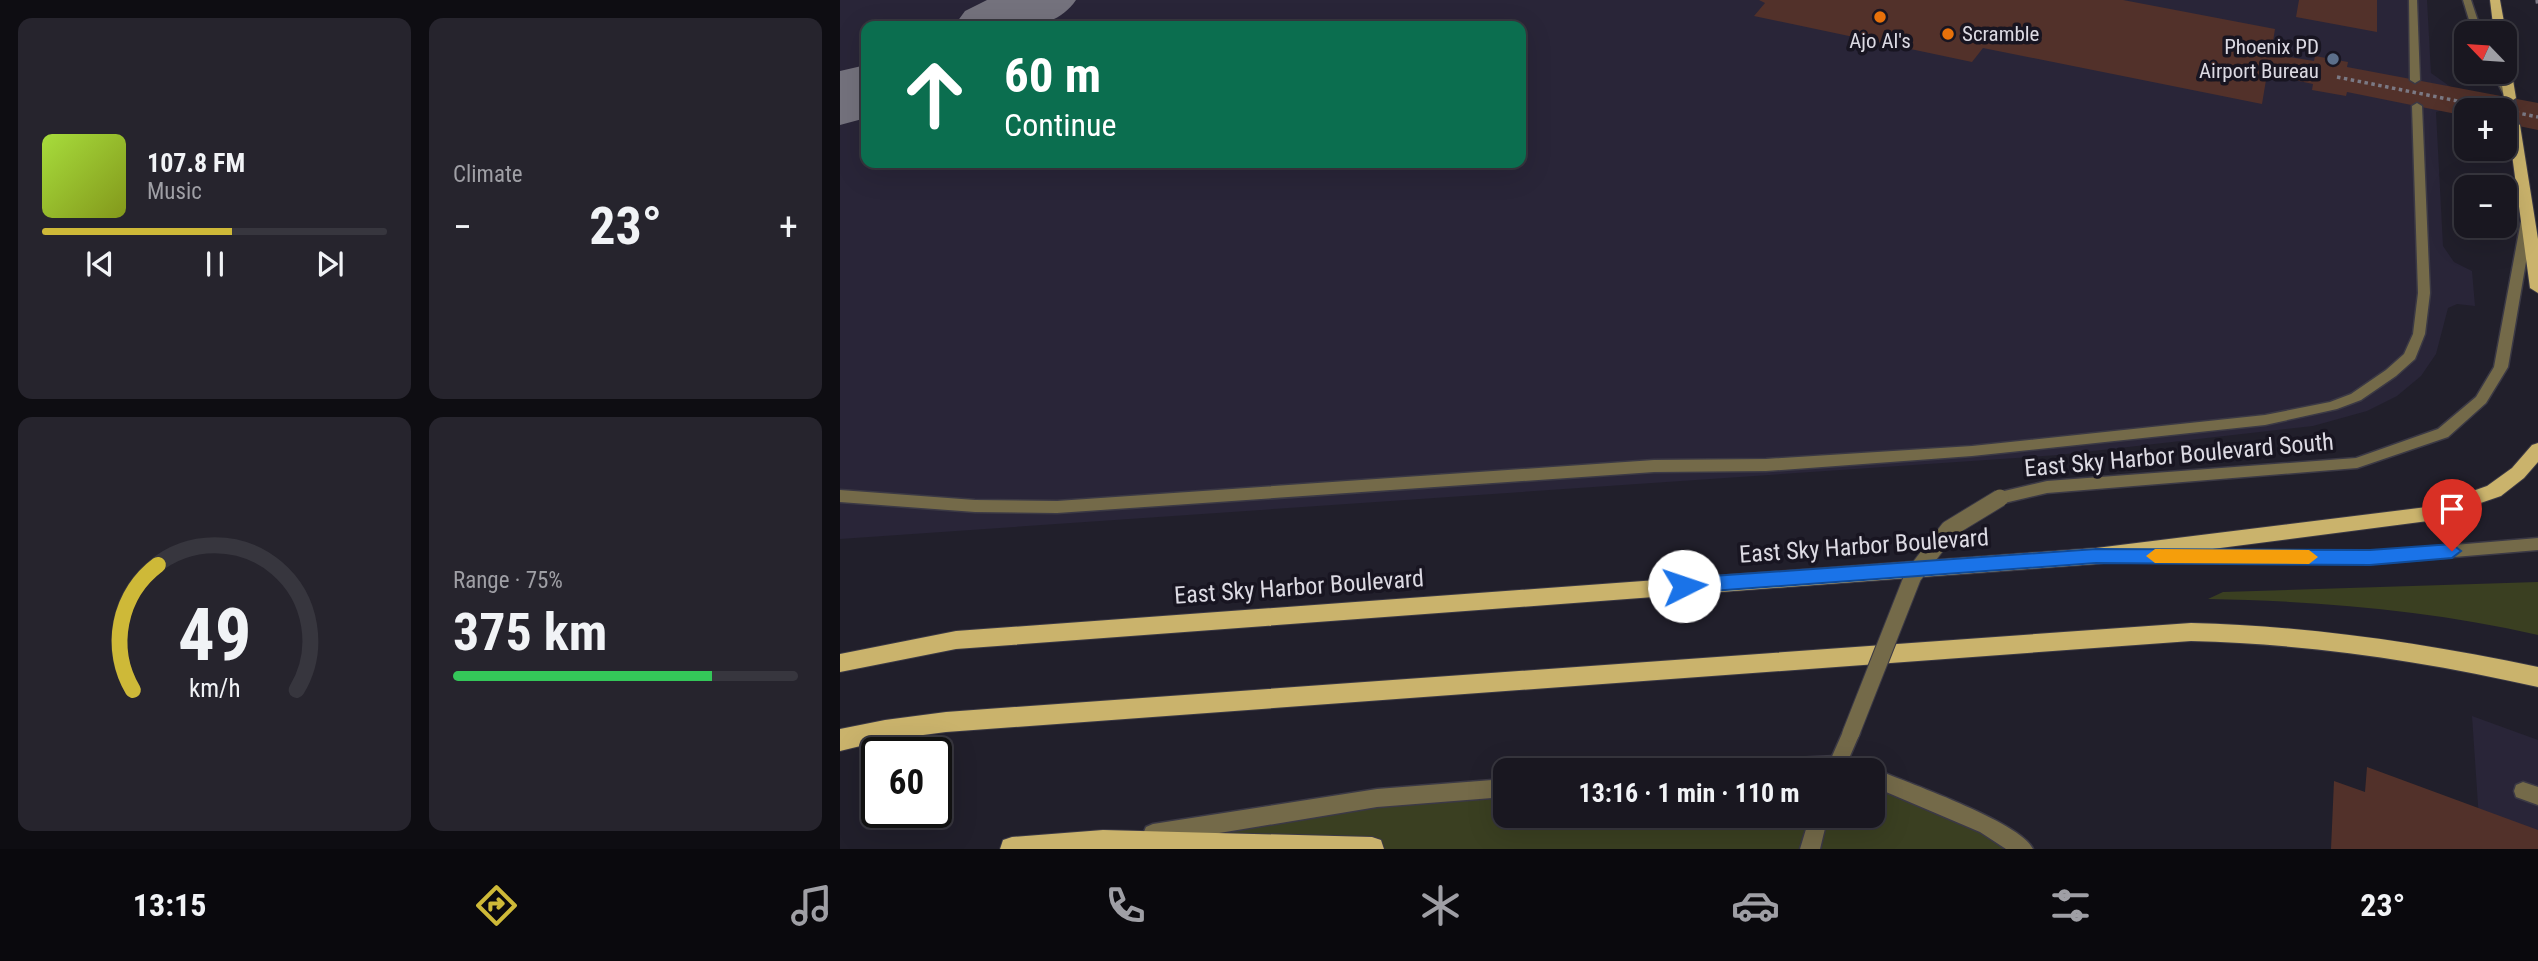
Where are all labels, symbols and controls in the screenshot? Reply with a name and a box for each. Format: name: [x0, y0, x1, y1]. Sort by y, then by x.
marker: Ajo Al's: [1872, 9, 1888, 25]
north arrow: [2454, 21, 2516, 84]
map controls: [2454, 21, 2517, 238]
place label: Scramble: [1962, 22, 2040, 46]
marker: Scramble: [1940, 26, 1956, 42]
place label: Ajo Al's: [1849, 29, 1911, 53]
place label: Phoenix PD Airport Bureau: [2199, 35, 2319, 83]
text: 60 m: [1004, 47, 1101, 104]
icon: ahead: [889, 49, 980, 140]
marker: Phoenix PD Airport Bureau: [2325, 51, 2341, 67]
button: +: [2454, 98, 2517, 161]
text: Continue: [1004, 106, 1116, 144]
text: 107.8 FM: [147, 148, 245, 178]
text: Climate: [453, 161, 523, 188]
button: −: [2454, 175, 2517, 238]
text: Music: [147, 178, 202, 205]
text: 23°: [589, 196, 662, 257]
text: −: [453, 205, 472, 249]
text: +: [779, 205, 798, 249]
icon: previous: [81, 245, 119, 283]
icon: pause: [196, 245, 234, 283]
icon: next: [311, 245, 349, 283]
street label: East Sky Harbor Boulevard South: [2023, 428, 2335, 482]
pin: [2422, 479, 2482, 551]
icon: arrive: [2433, 490, 2471, 528]
street label: East Sky Harbor Boulevard: [1738, 523, 1990, 569]
position arrow: [1647, 549, 1721, 623]
street label: East Sky Harbor Boulevard: [1173, 564, 1425, 610]
text: Range · 75%: [453, 567, 563, 594]
text: 49: [178, 592, 251, 678]
text: 375 km: [453, 602, 607, 663]
text: km/h: [189, 674, 240, 703]
speed limit sign: 60: [861, 737, 952, 828]
text: 13:16 · 1 min · 110 m: [1579, 778, 1799, 808]
icon: directions: [472, 881, 521, 930]
icon: music: [787, 881, 836, 930]
icon: phone: [1101, 881, 1150, 930]
icon: climate: [1416, 881, 1465, 930]
icon: car: [1731, 881, 1780, 930]
icon: filters: [2046, 881, 2095, 930]
text: 13:15: [133, 886, 206, 924]
text: 23°: [2360, 886, 2405, 924]

